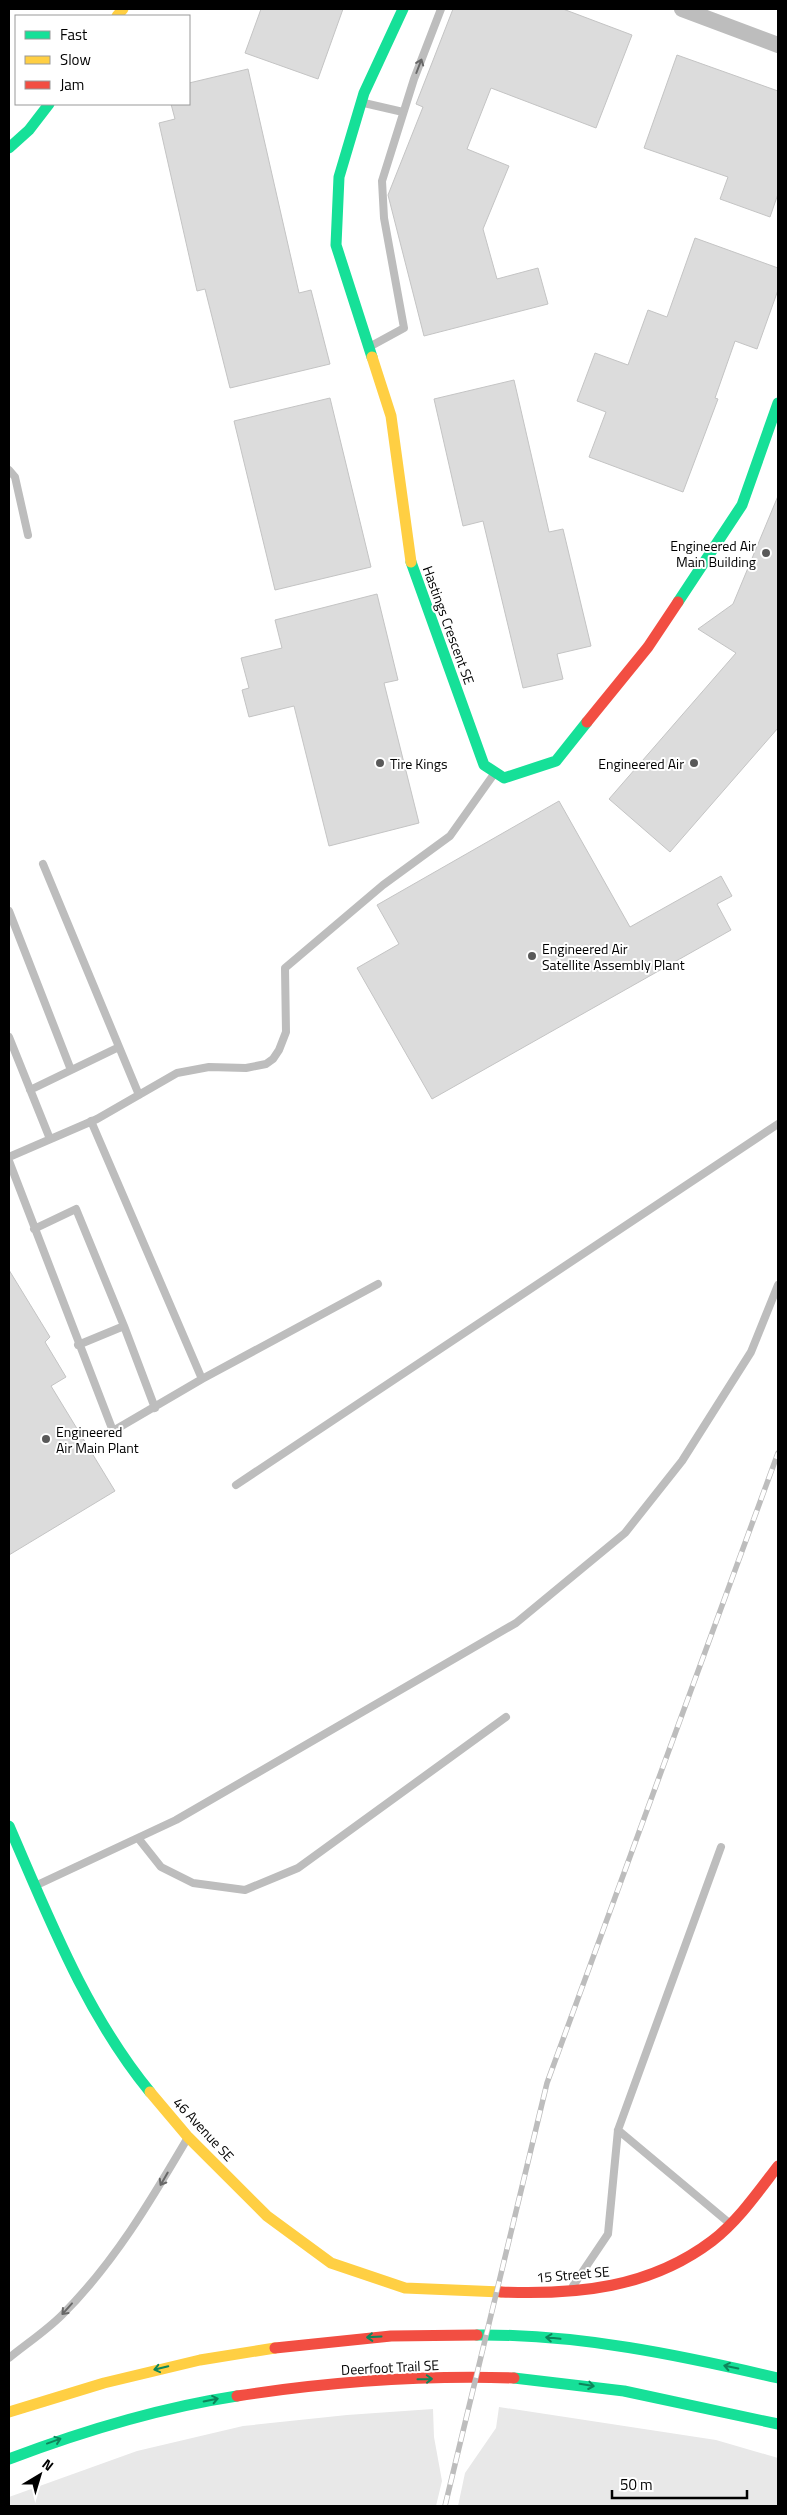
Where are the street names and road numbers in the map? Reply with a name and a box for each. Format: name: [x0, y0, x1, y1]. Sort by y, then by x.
street label: Hastings Crescent SE: [418, 563, 480, 688]
street label: 46 Avenue SE: [169, 2092, 239, 2166]
street label: 15 Street SE: [536, 2260, 611, 2288]
street label: Deerfoot Trail SE: [341, 2354, 440, 2380]

